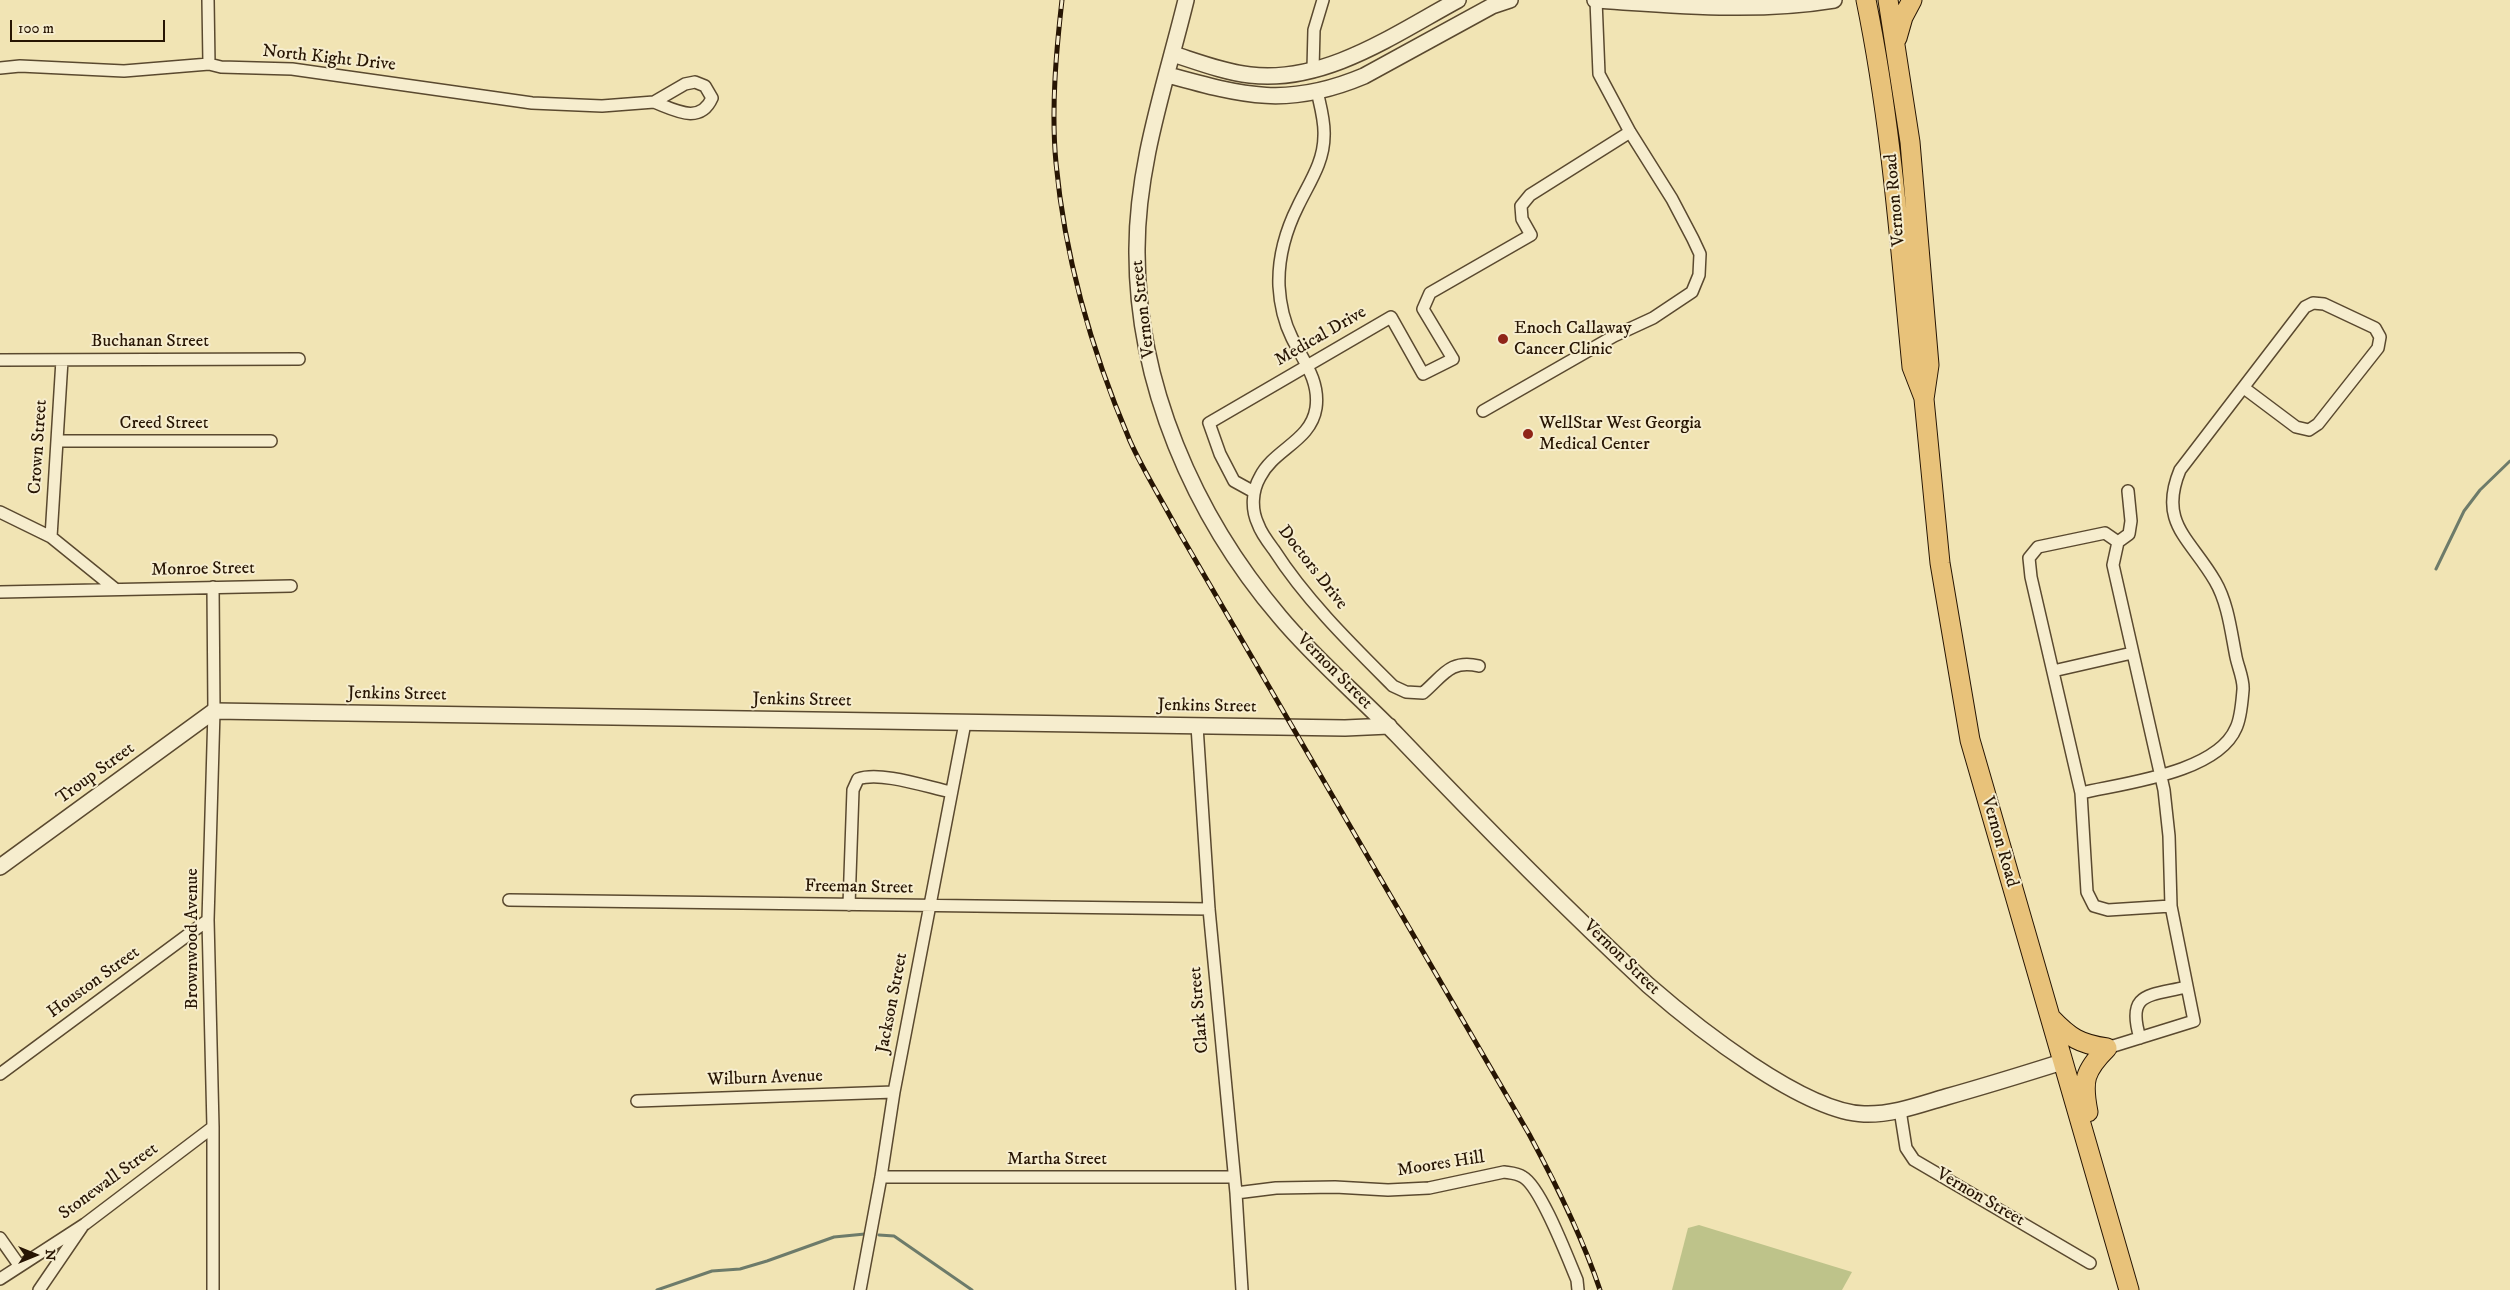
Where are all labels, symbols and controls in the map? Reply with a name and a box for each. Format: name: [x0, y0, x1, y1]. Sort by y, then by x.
scale bar: [12, 10, 168, 42]
text: 100 m: [18, 19, 54, 38]
street label: North Kight Drive: [261, 41, 397, 77]
street label: Vernon Road: [1881, 153, 1911, 247]
street label: Vernon Street: [1127, 259, 1161, 359]
street label: Medical Drive: [1271, 302, 1371, 372]
place label: Enoch Callaway Cancer Clinic: [1514, 318, 1631, 360]
street label: Buchanan Street: [91, 331, 209, 353]
marker: Enoch Callaway Cancer Clinic: [1496, 332, 1510, 346]
street label: Crown Street: [25, 399, 53, 495]
street label: Creed Street: [120, 413, 208, 435]
place label: WellStar West Georgia Medical Center: [1539, 413, 1701, 456]
marker: WellStar West Georgia Medical Center: [1521, 427, 1535, 441]
street label: Doctors Drive: [1272, 522, 1352, 614]
street label: Monroe Street: [151, 558, 255, 582]
street label: Vernon Street: [1292, 630, 1376, 714]
street label: Jenkins Street: [347, 683, 447, 707]
street label: Jenkins Street: [752, 689, 852, 713]
street label: Jenkins Street: [1157, 695, 1257, 719]
street label: Troup Street: [53, 738, 139, 810]
street label: Vernon Road: [1976, 794, 2022, 890]
street label: Brownwood Avenue: [182, 868, 204, 1010]
street label: Freeman Street: [804, 876, 914, 900]
street label: Vernon Street: [1578, 916, 1664, 1000]
street label: Houston Street: [44, 942, 144, 1024]
street label: Jackson Street: [873, 951, 913, 1055]
street label: Clark Street: [1185, 966, 1215, 1054]
street label: Wilburn Avenue: [707, 1066, 823, 1092]
street label: Stonewall Street: [55, 1139, 163, 1225]
street label: Moores Hill: [1396, 1147, 1486, 1183]
street label: Martha Street: [1007, 1149, 1107, 1171]
street label: Vernon Street: [1932, 1164, 2028, 1232]
north arrow: [10, 1230, 60, 1280]
text: N: [41, 1249, 59, 1261]

